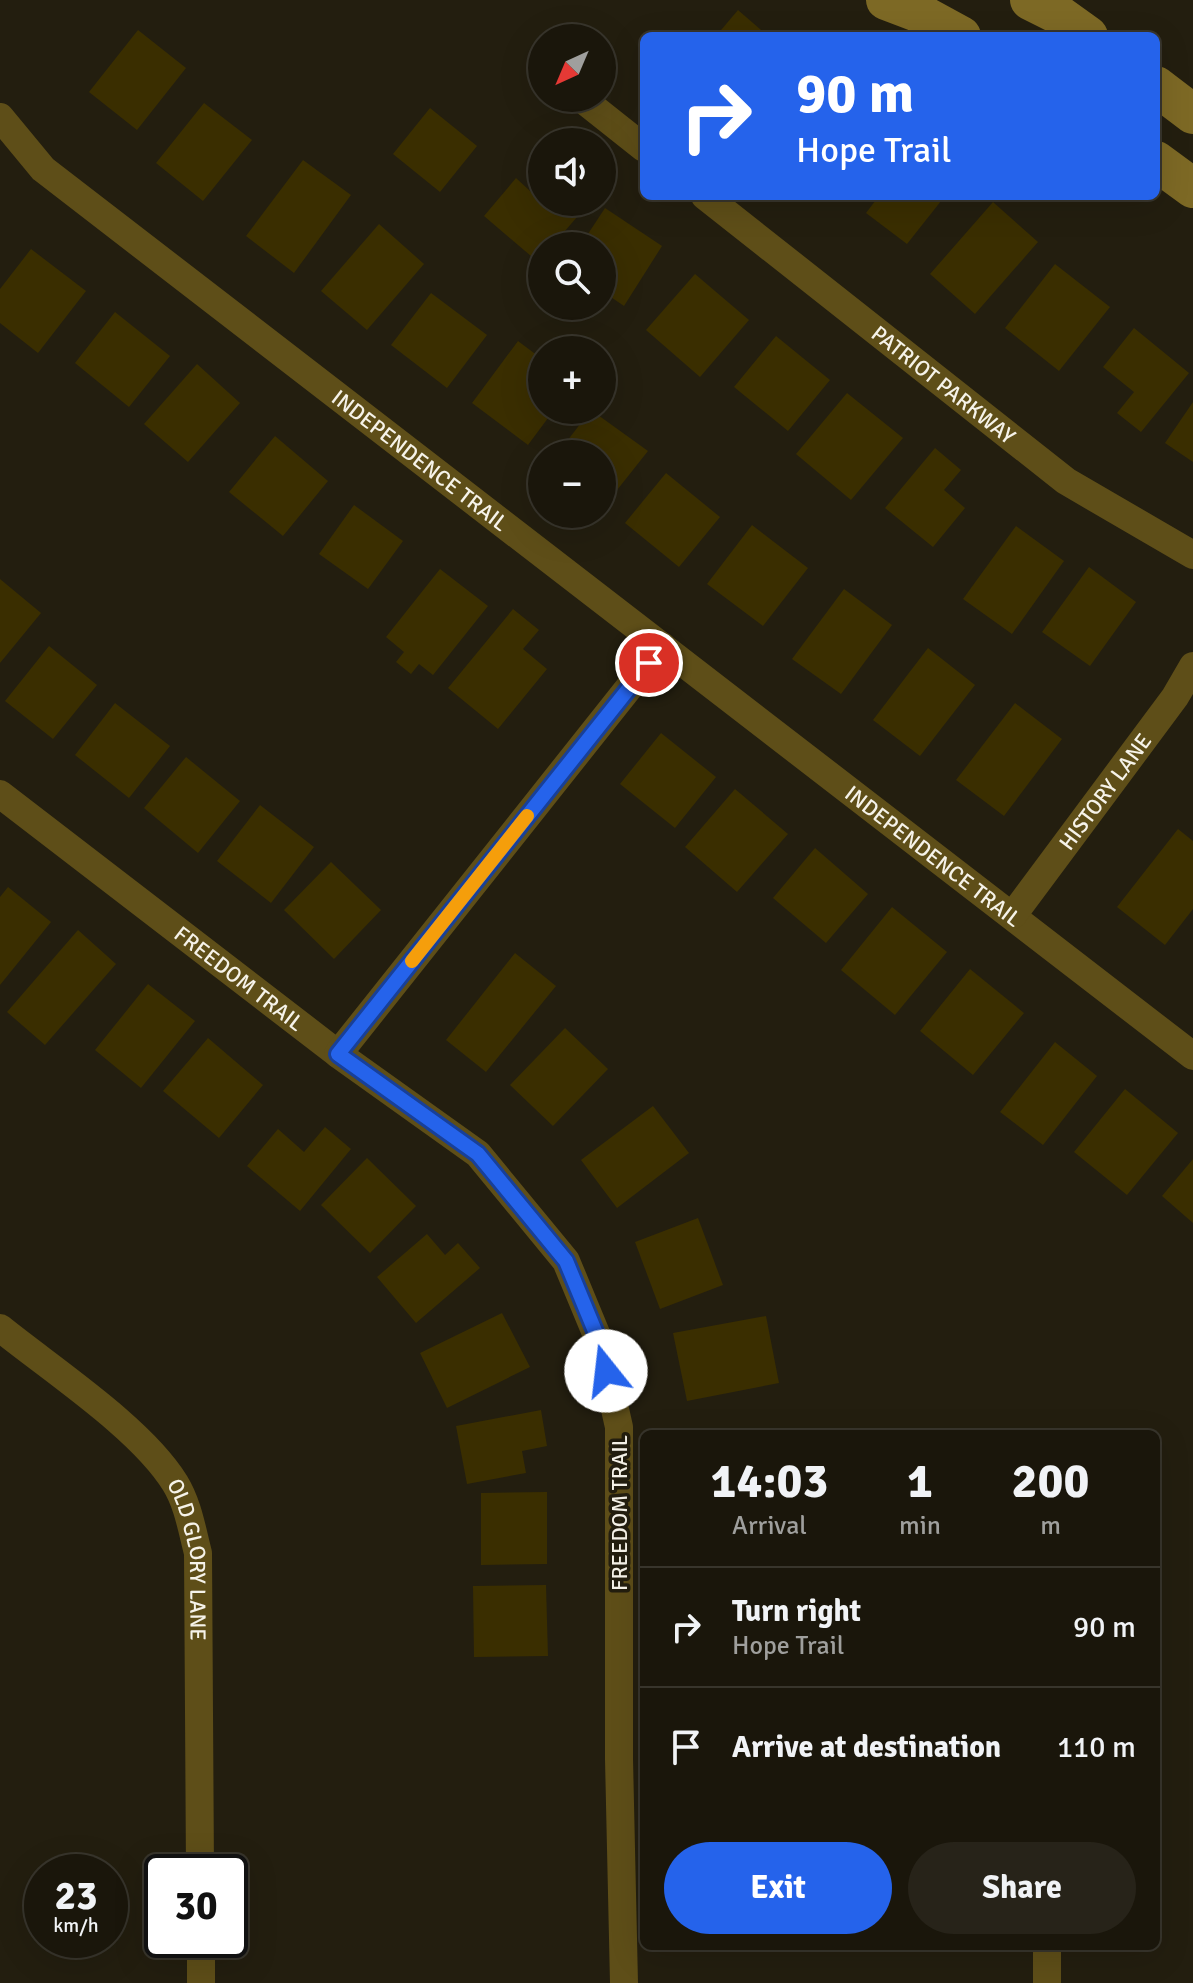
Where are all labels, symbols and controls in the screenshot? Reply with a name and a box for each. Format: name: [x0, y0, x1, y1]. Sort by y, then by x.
north arrow: [528, 24, 616, 112]
map controls: [528, 24, 616, 528]
text: 90 m: [796, 59, 914, 128]
icon: right: [664, 64, 768, 168]
button: sound: [528, 128, 616, 216]
text: Hope Trail: [796, 128, 952, 173]
button: search: [528, 232, 616, 320]
street label: PATRIOT PARKWAY: [866, 319, 1021, 449]
button: +: [528, 336, 616, 424]
street label: INDEPENDENCE TRAIL: [327, 384, 514, 537]
button: −: [528, 440, 616, 528]
pin: [615, 629, 683, 697]
icon: arrive: [627, 641, 671, 685]
street label: HISTORY LANE: [1053, 728, 1157, 855]
street label: INDEPENDENCE TRAIL: [840, 779, 1027, 932]
street label: FREEDOM TRAIL: [169, 920, 310, 1036]
position arrow: [564, 1329, 648, 1413]
street label: FREEDOM TRAIL: [606, 1435, 633, 1591]
text: 14:03: [711, 1452, 828, 1511]
text: 1: [907, 1452, 933, 1511]
text: 200: [1012, 1452, 1089, 1511]
street label: OLD GLORY LANE: [162, 1473, 213, 1641]
text: Arrival: [732, 1510, 807, 1542]
text: min: [899, 1510, 941, 1542]
text: m: [1040, 1510, 1061, 1542]
text: Turn right: [732, 1593, 861, 1630]
icon: right: [664, 1605, 708, 1649]
text: 90 m: [1073, 1609, 1136, 1646]
text: Hope Trail: [732, 1630, 844, 1662]
icon: arrive: [664, 1725, 708, 1769]
text: Arrive at destination: [732, 1729, 1001, 1766]
text: 110 m: [1057, 1729, 1136, 1766]
button: Exit: [664, 1842, 892, 1934]
button: Share: [908, 1842, 1136, 1934]
speed limit sign: 30: [144, 1854, 248, 1958]
text: 23: [54, 1871, 98, 1921]
text: km/h: [53, 1913, 99, 1938]

